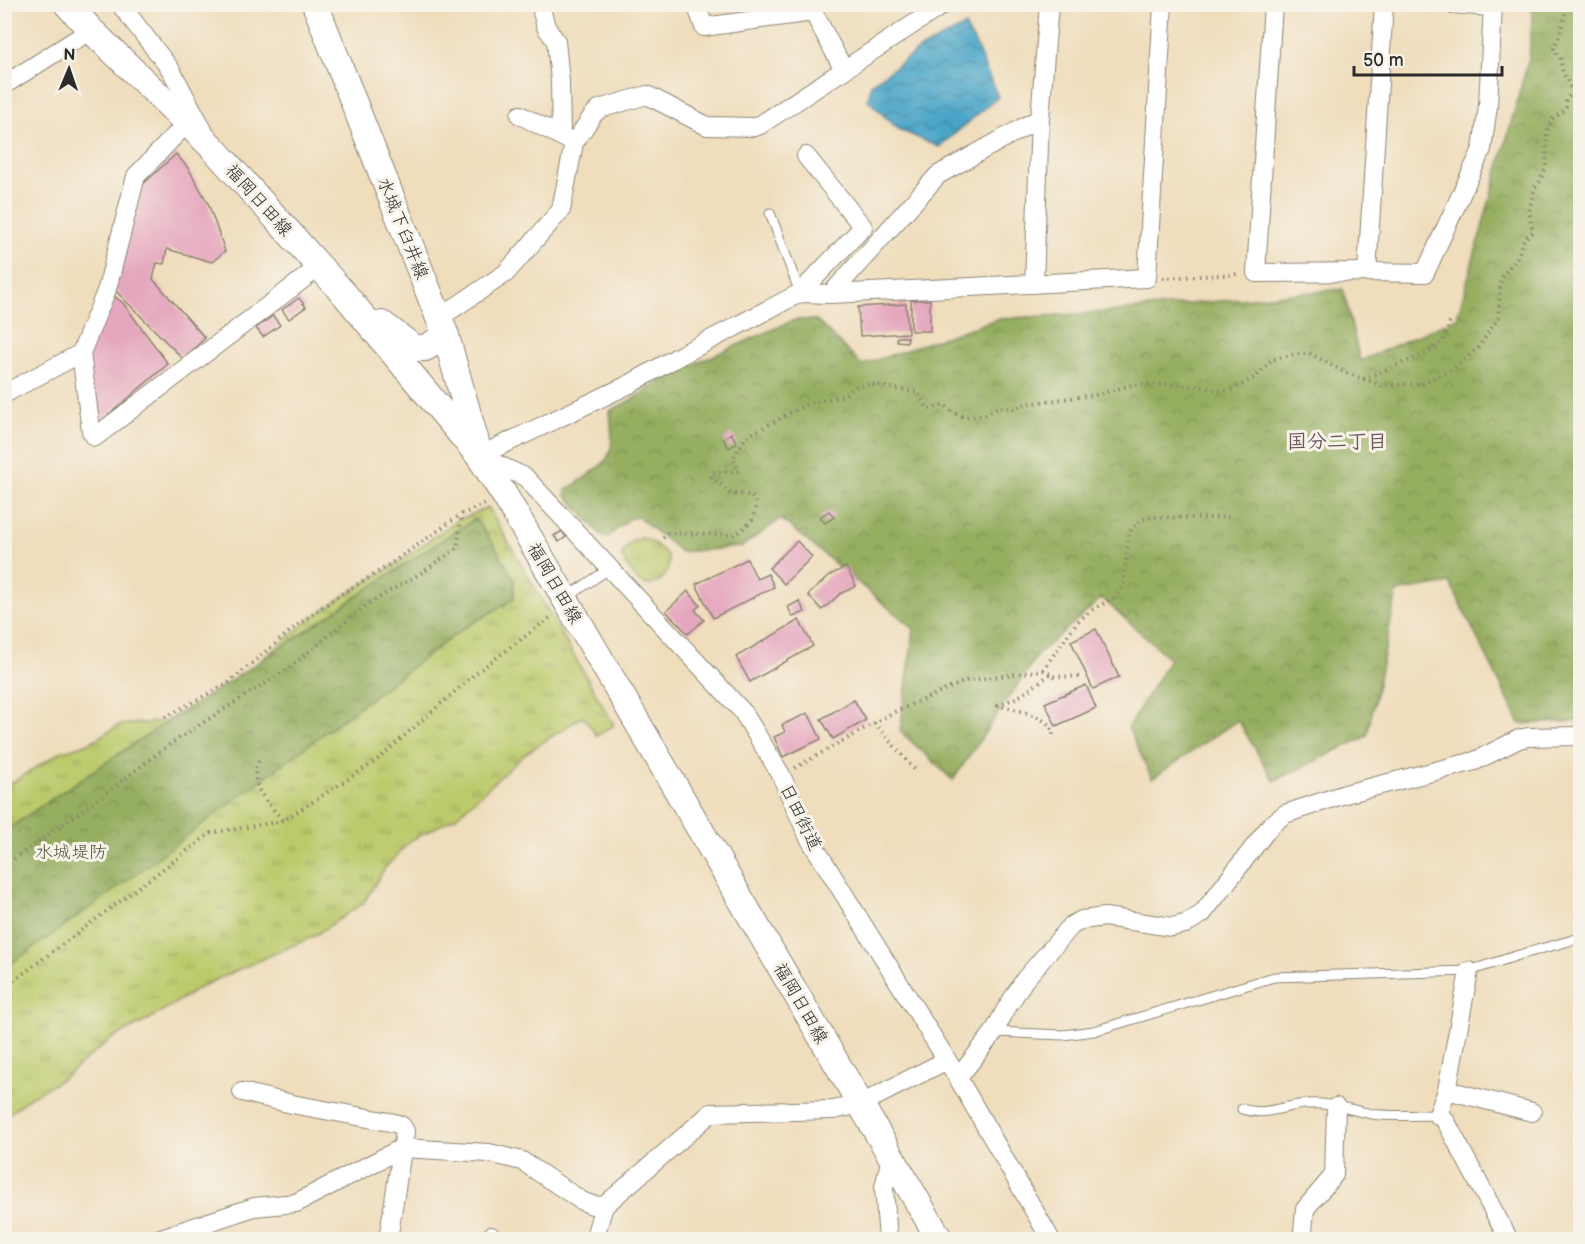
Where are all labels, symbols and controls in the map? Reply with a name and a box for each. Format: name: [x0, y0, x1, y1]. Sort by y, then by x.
north arrow: [39, 39, 99, 99]
scale bar: [1354, 39, 1502, 77]
text: N: [63, 46, 76, 65]
text: 50 m: [1363, 50, 1404, 71]
street label: 福岡日田線: [221, 160, 297, 241]
street label: 水城下臼井線: [373, 174, 433, 282]
district label: 国分二丁目: [1287, 430, 1387, 454]
street label: 福岡日田線: [523, 539, 586, 627]
street label: 日田街道: [775, 780, 826, 854]
park label: 水城堤防: [35, 842, 107, 863]
street label: 福岡日田線: [769, 959, 832, 1047]

